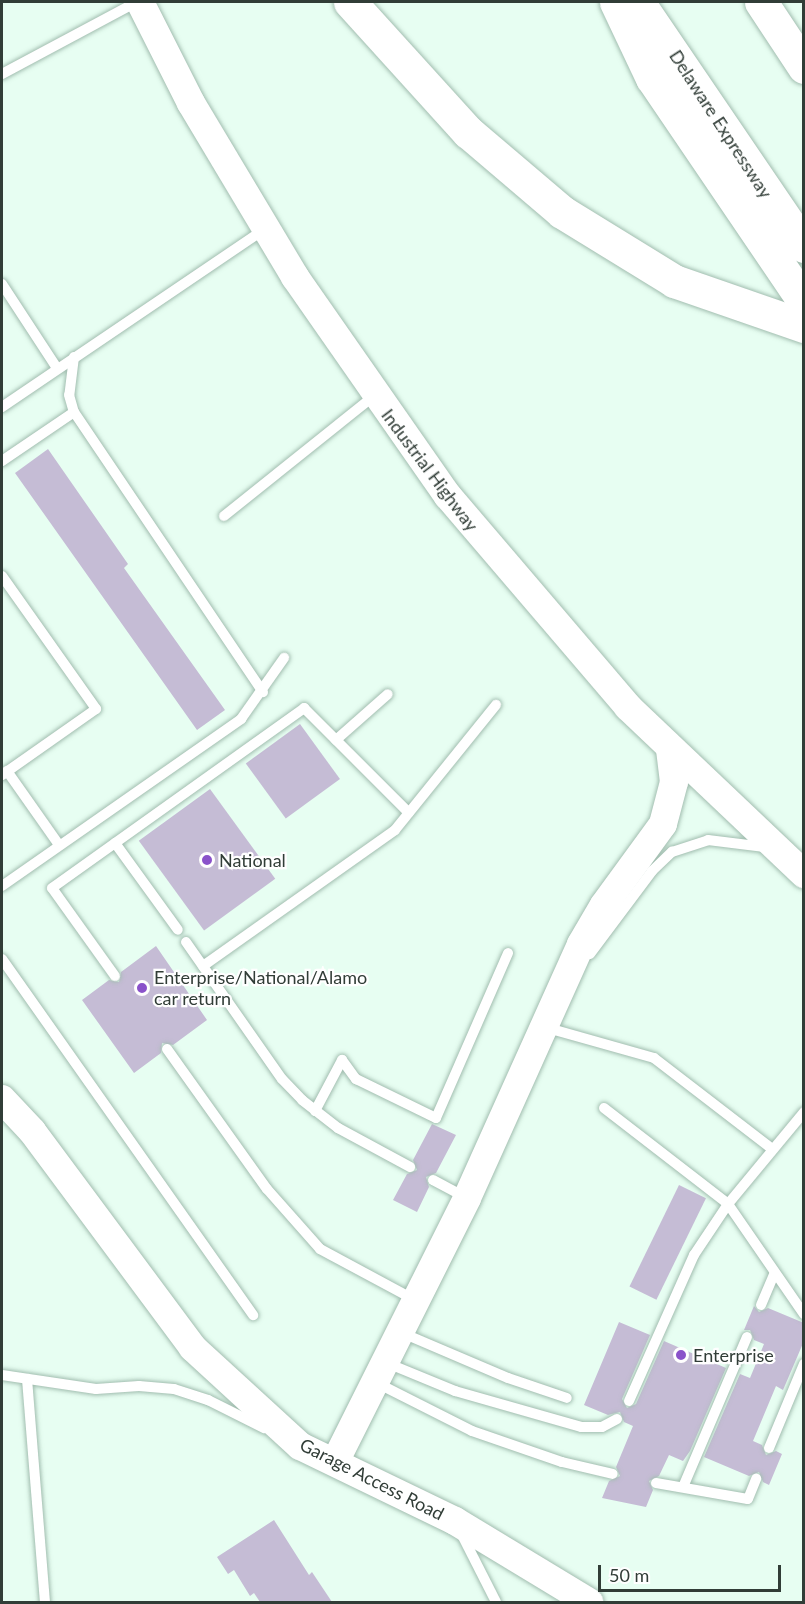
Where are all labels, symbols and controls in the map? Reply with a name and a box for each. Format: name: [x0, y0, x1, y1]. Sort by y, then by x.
street label: Delaware Expressway: [665, 46, 777, 202]
street label: Industrial Highway: [377, 405, 483, 535]
place label: National: [219, 849, 286, 871]
marker: National: [200, 853, 214, 867]
place label: Enterprise/National/Alamo car return: [154, 967, 367, 1010]
marker: Enterprise/National/Alamo car return: [135, 981, 149, 995]
place label: Enterprise: [693, 1344, 774, 1366]
marker: Enterprise: [674, 1348, 688, 1362]
street label: Garage Access Road: [296, 1433, 448, 1525]
scale bar: [601, 1553, 784, 1591]
text: 50 m: [609, 1564, 649, 1586]

